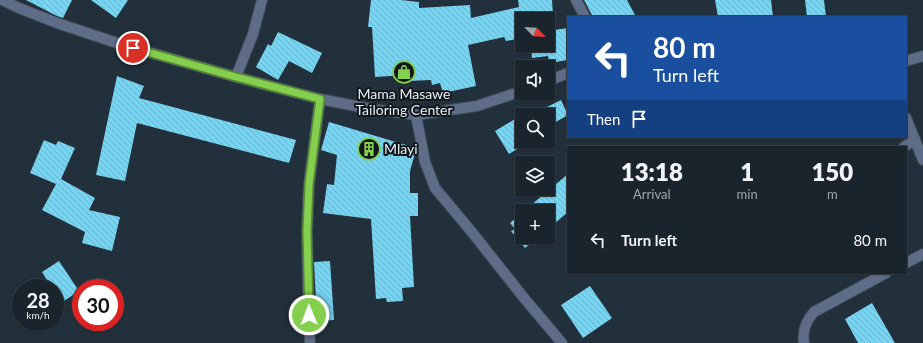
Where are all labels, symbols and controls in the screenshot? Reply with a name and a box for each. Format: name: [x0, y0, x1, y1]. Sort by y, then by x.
north arrow: [515, 12, 555, 52]
map controls: [515, 12, 555, 244]
text: 80 m: [653, 30, 716, 64]
pin: [116, 31, 150, 65]
icon: left: [587, 32, 639, 84]
icon: arrive: [122, 37, 144, 59]
shop icon: Mama Masawe Tailoring Center: [391, 59, 417, 85]
button: sound: [515, 60, 555, 100]
text: Turn left: [653, 64, 719, 86]
place label: Mama Masawe Tailoring Center: [355, 85, 453, 118]
button: search: [515, 108, 555, 148]
icon: arrive: [628, 108, 650, 130]
text: Then: [587, 110, 620, 128]
building icon: Mlayi: [356, 136, 382, 162]
place label: Mlayi: [384, 140, 418, 157]
button: layers: [515, 156, 555, 196]
text: 13:18: [621, 157, 683, 186]
text: 1: [740, 157, 754, 186]
text: 150: [811, 157, 853, 186]
text: Arrival: [633, 186, 671, 202]
text: min: [737, 186, 758, 202]
text: m: [827, 186, 838, 202]
button: +: [515, 204, 555, 244]
icon: left: [587, 229, 609, 251]
text: Turn left: [621, 231, 677, 249]
text: 80 m: [853, 231, 887, 249]
speed limit sign: 30: [72, 279, 124, 331]
text: 28: [26, 288, 50, 312]
position arrow: [288, 294, 330, 336]
text: km/h: [26, 309, 50, 321]

